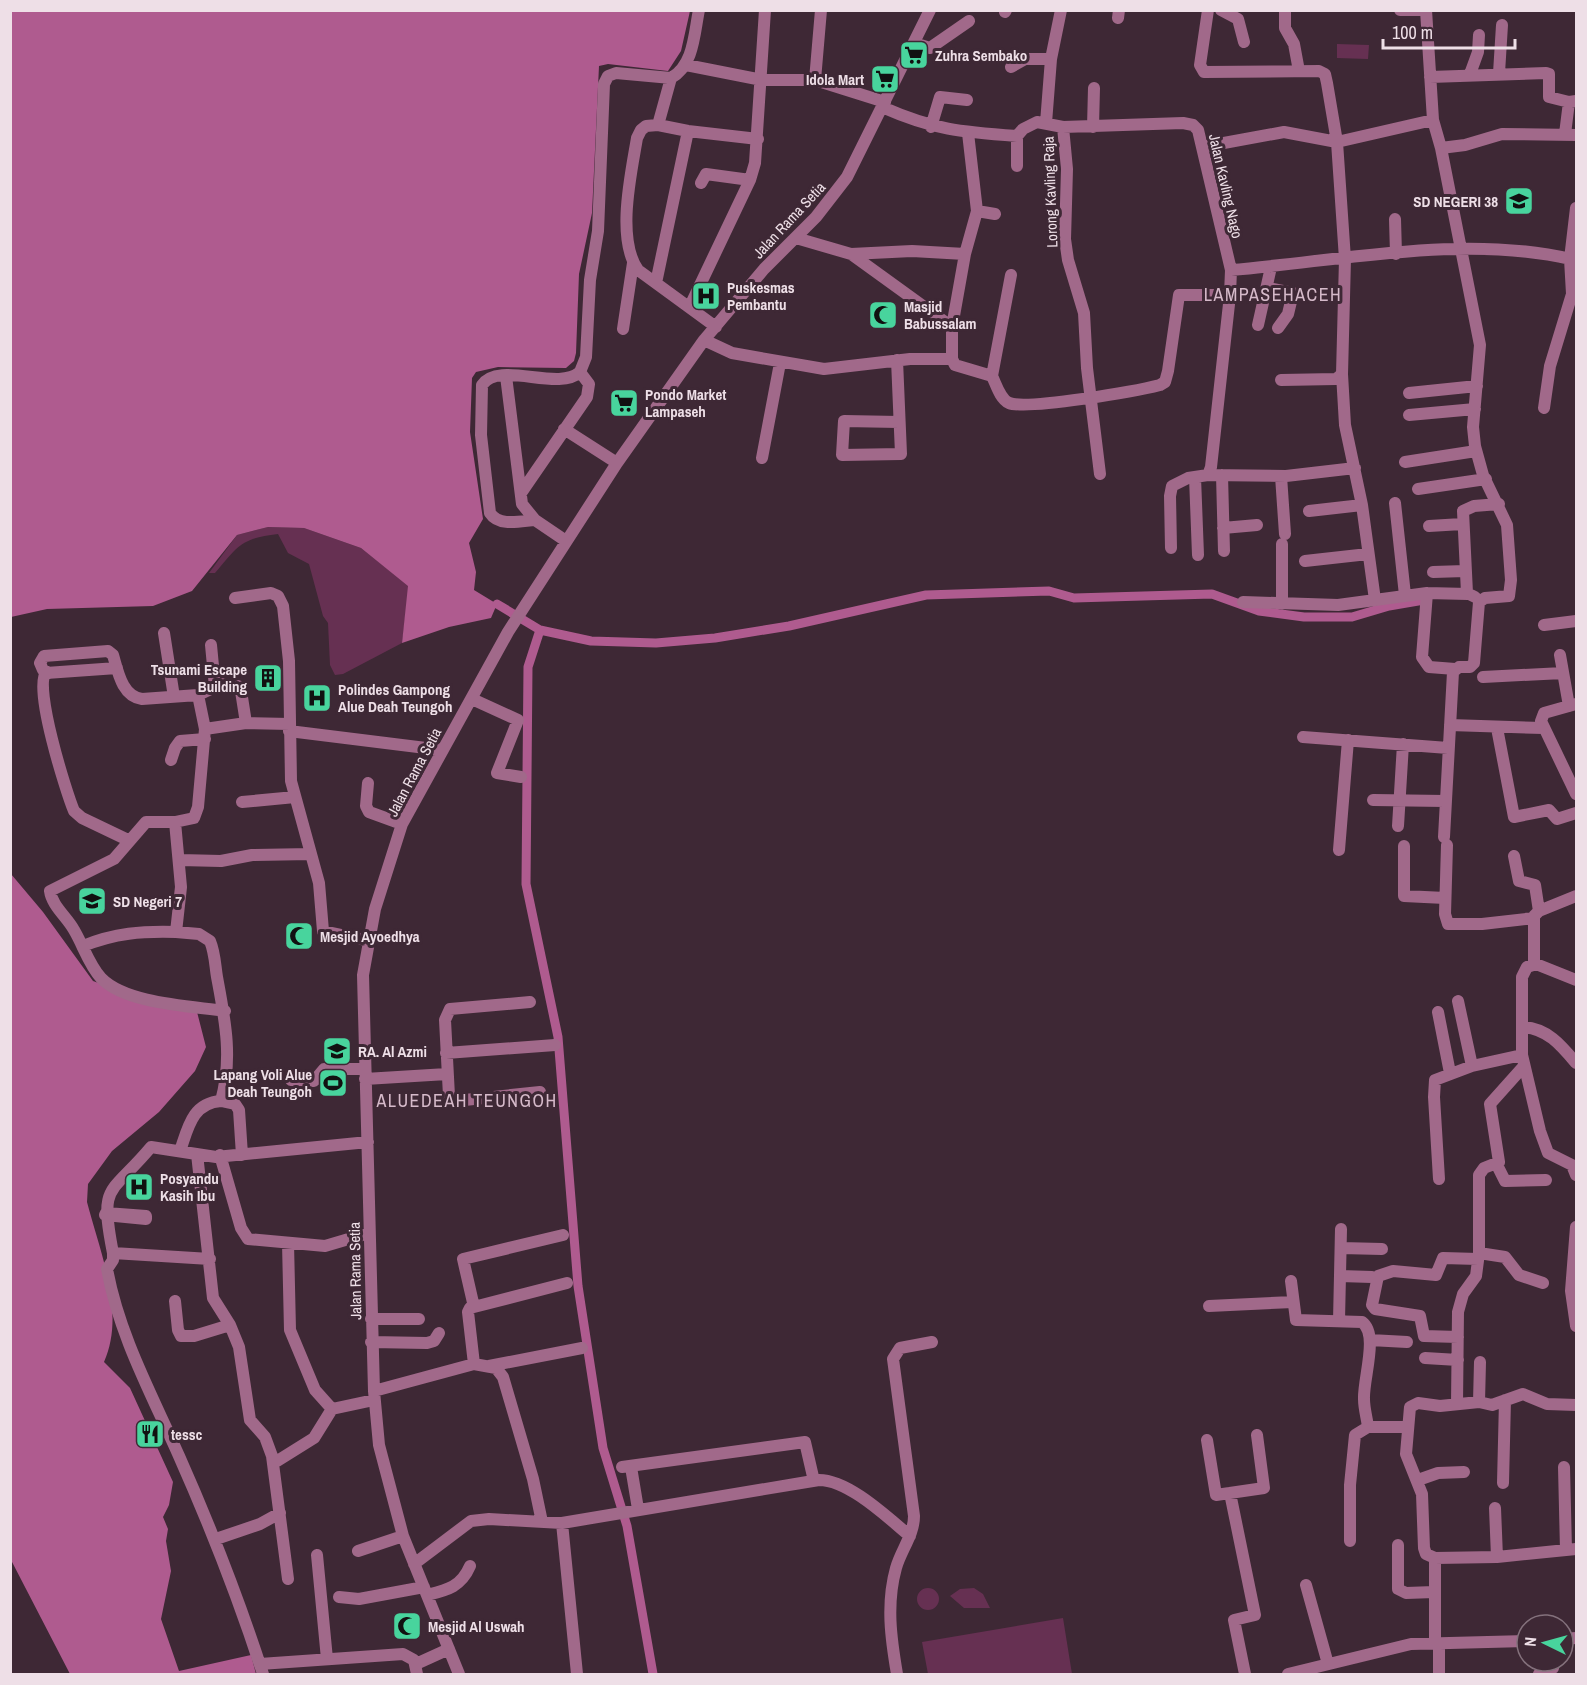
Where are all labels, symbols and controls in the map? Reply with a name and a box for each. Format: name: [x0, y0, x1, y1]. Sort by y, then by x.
scale bar: [1383, 12, 1515, 50]
text: 100 m: [1392, 20, 1433, 45]
supermarket icon: Zuhra Sembako: [898, 39, 930, 71]
place label: Zuhra Sembako: [935, 45, 1027, 66]
supermarket icon: Idola Mart: [869, 63, 901, 95]
place label: Idola Mart: [806, 69, 864, 90]
street label: Jalan Kavling Nago: [1204, 132, 1248, 240]
street label: Lorong Kavling Raja: [1038, 136, 1062, 248]
street label: Jalan Rama Setia: [748, 177, 830, 263]
school or university icon: SD NEGERI 38: [1503, 185, 1535, 217]
place label: SD NEGERI 38: [1413, 191, 1498, 212]
place label: Puskesmas Pembantu: [727, 277, 795, 315]
hospital icon: Puskesmas Pembantu: [690, 280, 722, 312]
district label: LAMPASEHACEH: [1204, 282, 1342, 307]
place label: Masjid Babussalam: [904, 296, 977, 334]
mosque icon: Masjid Babussalam: [867, 299, 899, 331]
place label: Pondo Market Lampaseh: [645, 384, 726, 422]
supermarket icon: Pondo Market Lampaseh: [608, 387, 640, 419]
place label: Tsunami Escape Building: [151, 659, 247, 697]
building icon: Tsunami Escape Building: [252, 662, 284, 694]
place label: Polindes Gampong Alue Deah Teungoh: [338, 679, 453, 717]
hospital icon: Polindes Gampong Alue Deah Teungoh: [301, 682, 333, 714]
street label: Jalan Rama Setia: [382, 724, 446, 820]
school or university icon: SD Negeri 7: [76, 885, 108, 917]
place label: SD Negeri 7: [113, 891, 182, 912]
mosque icon: Mesjid Ayoedhya: [283, 920, 315, 952]
place label: Mesjid Ayoedhya: [320, 926, 420, 947]
school or university icon: RA. Al Azmi: [321, 1035, 353, 1067]
place label: RA. Al Azmi: [358, 1041, 427, 1062]
place label: Lapang Voli Alue Deah Teungoh: [214, 1064, 312, 1102]
sports icon: Lapang Voli Alue Deah Teungoh: [317, 1067, 349, 1099]
district label: ALUEDEAH TEUNGOH: [375, 1088, 558, 1113]
place label: Posyandu Kasih Ibu: [160, 1168, 219, 1206]
hospital icon: Posyandu Kasih Ibu: [123, 1171, 155, 1203]
street label: Jalan Rama Setia: [344, 1222, 366, 1320]
restaurant icon: tessc: [134, 1418, 166, 1450]
place label: tessc: [171, 1424, 203, 1445]
mosque icon: Mesjid Al Uswah: [391, 1610, 423, 1642]
north arrow: [1515, 1613, 1575, 1673]
place label: Mesjid Al Uswah: [428, 1616, 525, 1637]
text: N: [1519, 1636, 1541, 1647]

